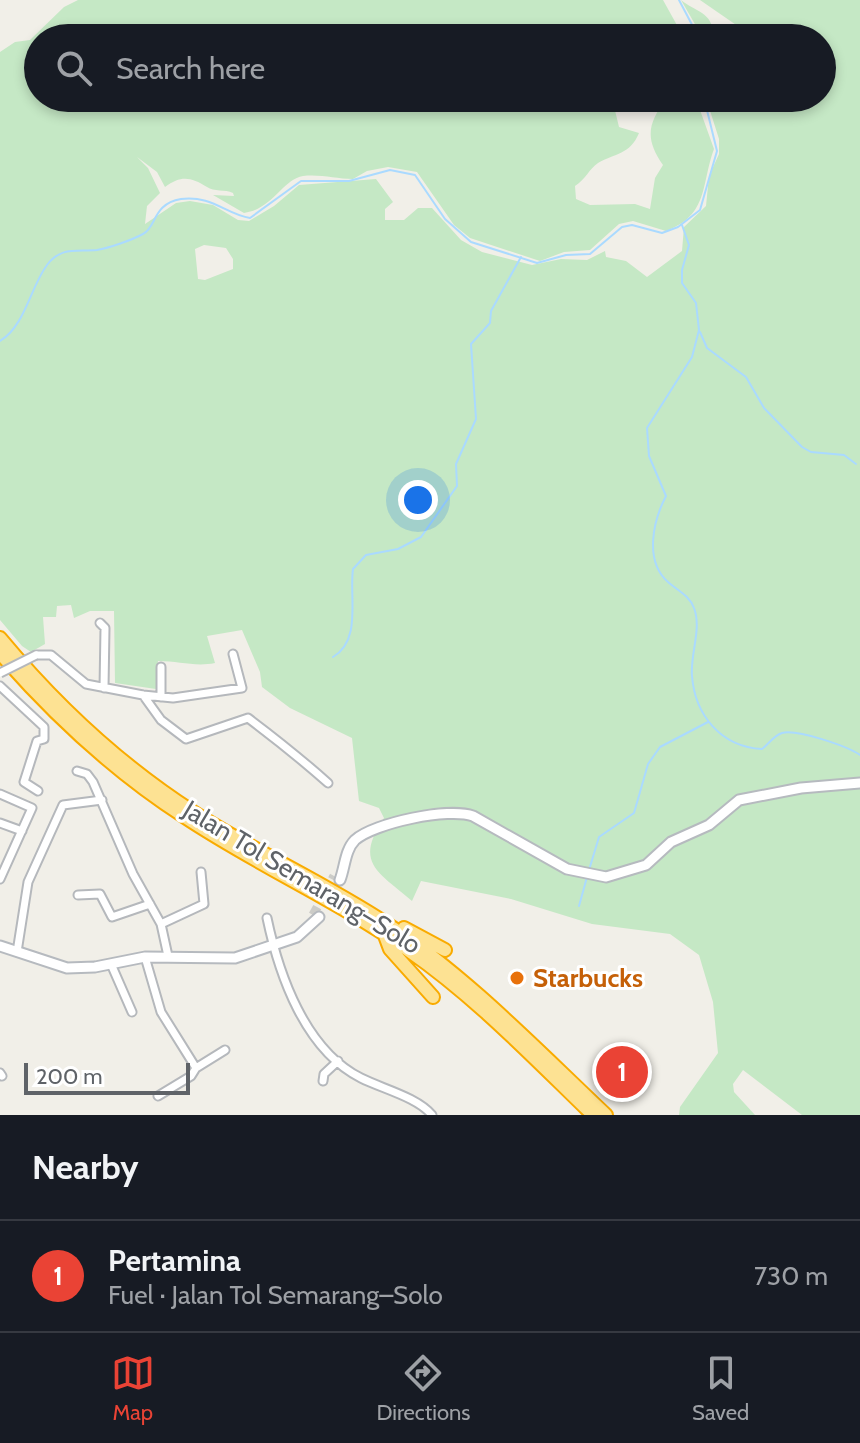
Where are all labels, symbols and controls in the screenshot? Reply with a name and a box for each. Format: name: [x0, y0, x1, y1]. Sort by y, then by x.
search box: [24, 24, 836, 112]
icon: search: [52, 46, 96, 90]
text: Search here: [116, 50, 265, 87]
your location: [398, 480, 438, 520]
street label: Jalan Tol Semarang–Solo: [177, 793, 427, 961]
place label: Starbucks: [533, 962, 643, 994]
marker: Starbucks: [508, 969, 526, 987]
pin: 1: [596, 1042, 648, 1102]
scale bar: [24, 1059, 190, 1095]
text: 200 m: [36, 1063, 102, 1090]
text: Nearby: [32, 1146, 139, 1188]
text: Pertamina: [108, 1242, 241, 1279]
text: 1: [53, 1260, 63, 1292]
text: 730 m: [754, 1260, 828, 1292]
text: Fuel · Jalan Tol Semarang–Solo: [108, 1279, 443, 1311]
tab: Map: [111, 1351, 155, 1426]
tab: Directions: [376, 1351, 470, 1426]
tab: Saved: [692, 1351, 749, 1426]

